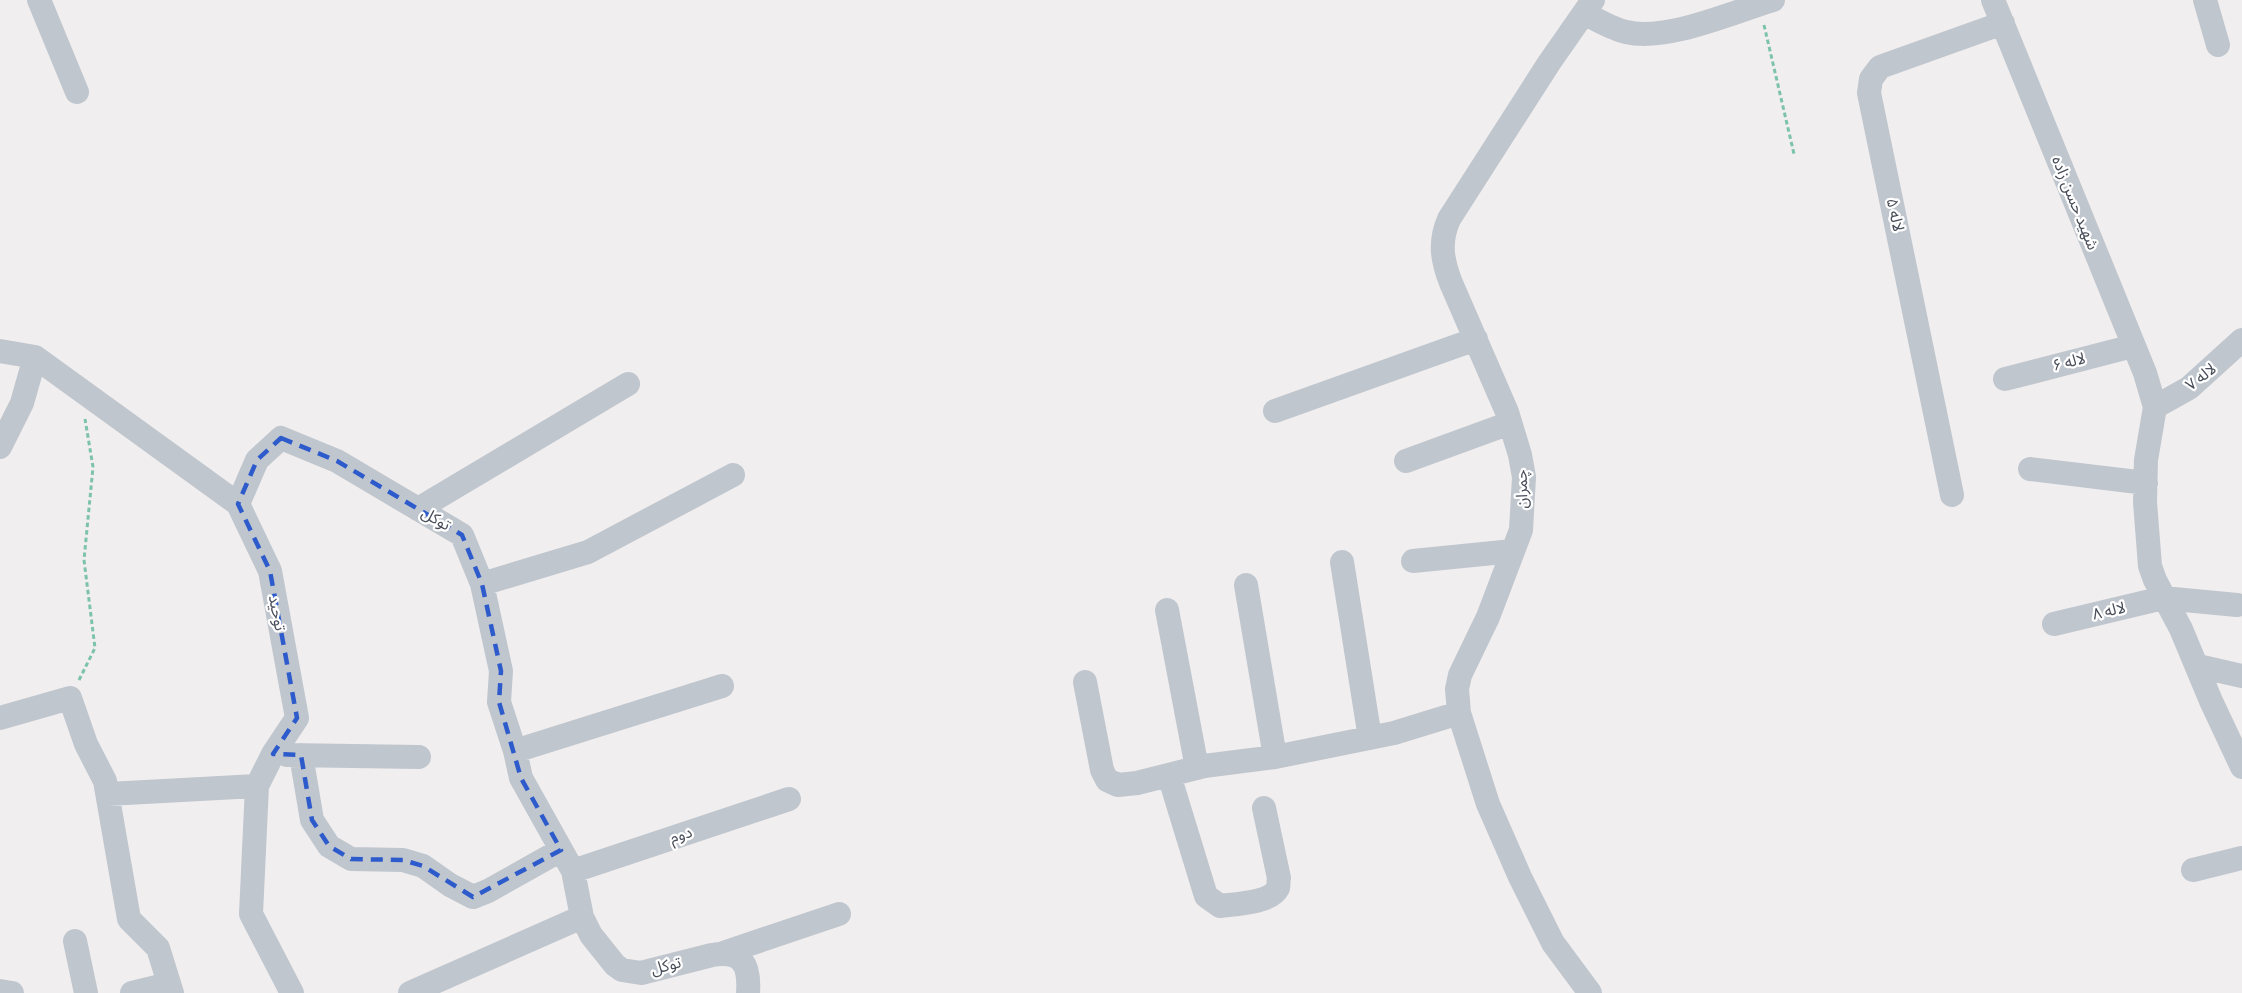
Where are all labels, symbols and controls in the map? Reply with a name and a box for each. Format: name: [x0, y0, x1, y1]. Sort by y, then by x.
street label: شهید حسن زاده: [2046, 153, 2104, 253]
street label: لاله ۵: [1881, 196, 1909, 234]
street label: لاله ۶: [2050, 347, 2088, 377]
street label: لاله ۷: [2181, 358, 2221, 396]
street label: چمران: [1511, 469, 1533, 509]
street label: توکل: [417, 502, 455, 536]
street label: توحید: [263, 593, 291, 633]
street label: لاله ۸: [2090, 597, 2128, 625]
street label: دوم: [667, 821, 695, 850]
street label: توکل: [648, 951, 684, 981]

